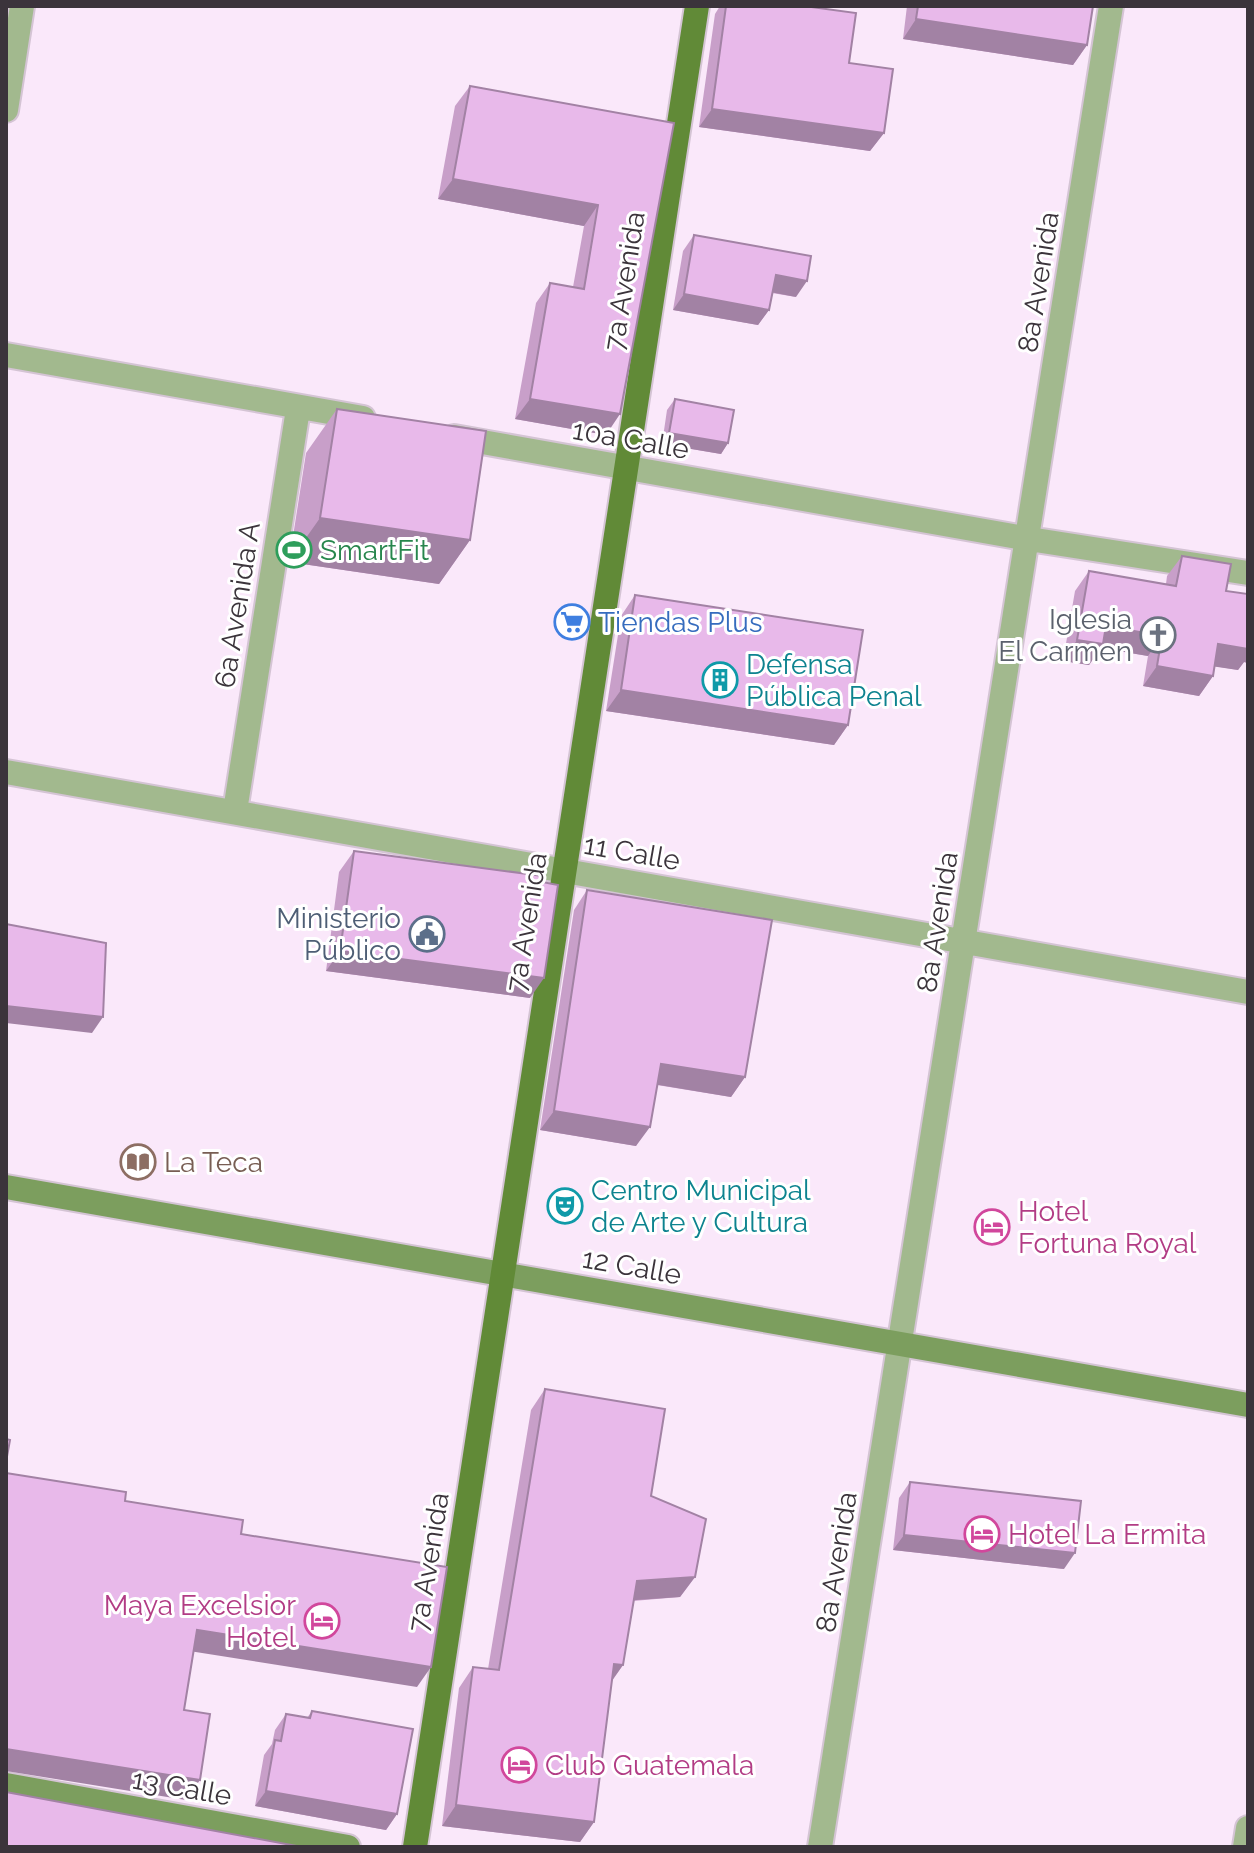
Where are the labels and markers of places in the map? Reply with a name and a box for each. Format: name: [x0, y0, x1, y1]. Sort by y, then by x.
sports icon: SmartFit: [275, 531, 313, 569]
place label: SmartFit: [320, 534, 430, 567]
supermarket icon: Tiendas Plus: [553, 603, 591, 641]
place label: Iglesia El Carmen: [998, 603, 1132, 668]
place label: Tiendas Plus: [598, 606, 762, 639]
church icon: Iglesia El Carmen: [1139, 616, 1177, 654]
place label: Defensa Pública Penal: [746, 648, 922, 713]
building icon: Defensa Pública Penal: [701, 661, 739, 699]
place label: Ministerio Público: [276, 902, 401, 967]
public building icon: Ministerio Público: [408, 915, 446, 953]
library icon: La Teca: [119, 1143, 157, 1181]
place label: La Teca: [164, 1146, 263, 1179]
place label: Centro Municipal de Arte y Cultura: [591, 1174, 811, 1239]
theatre icon: Centro Municipal de Arte y Cultura: [546, 1187, 584, 1225]
place label: Hotel Fortuna Royal: [1018, 1195, 1197, 1260]
hotel icon: Hotel Fortuna Royal: [973, 1208, 1011, 1246]
hotel icon: Hotel La Ermita: [963, 1515, 1001, 1553]
place label: Hotel La Ermita: [1008, 1518, 1206, 1551]
place label: Maya Excelsior Hotel: [104, 1589, 296, 1654]
hotel icon: Maya Excelsior Hotel: [303, 1602, 341, 1640]
hotel icon: Club Guatemala: [500, 1746, 538, 1784]
place label: Club Guatemala: [545, 1749, 754, 1782]

